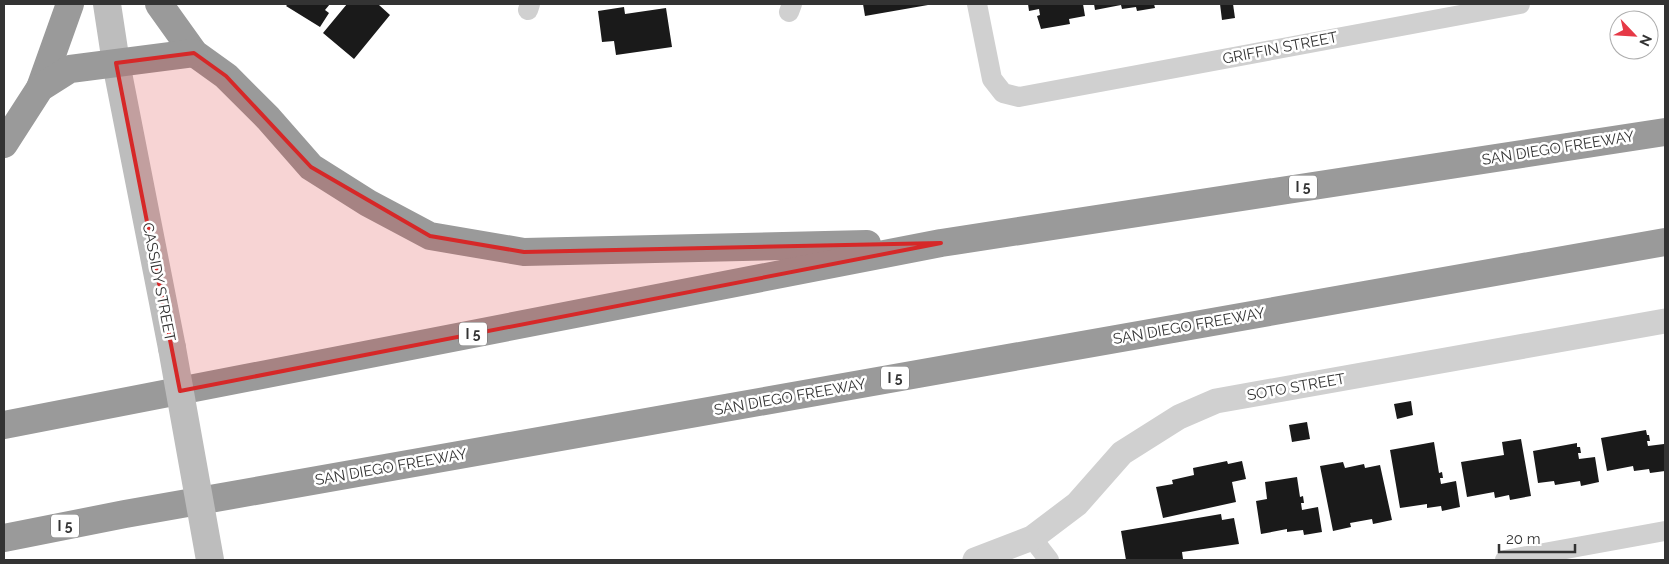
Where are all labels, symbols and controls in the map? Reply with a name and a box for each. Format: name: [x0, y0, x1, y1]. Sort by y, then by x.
north arrow: [1609, 10, 1659, 60]
street label: GRIFFIN STREET: [1221, 28, 1339, 68]
text: N: [1636, 32, 1655, 49]
street label: SAN DIEGO FREEWAY: [1481, 127, 1636, 169]
road number: I 5: [1289, 176, 1317, 198]
street label: CASSIDY STREET: [139, 221, 179, 343]
street label: SAN DIEGO FREEWAY: [1112, 304, 1267, 348]
road number: I 5: [459, 322, 487, 346]
road number: I 5: [881, 366, 909, 389]
street label: SOTO STREET: [1246, 370, 1346, 404]
street label: SAN DIEGO FREEWAY: [713, 375, 868, 419]
street label: SAN DIEGO FREEWAY: [314, 445, 469, 489]
road number: I 5: [51, 514, 79, 538]
scale bar: [1499, 522, 1575, 554]
text: 20 m: [1506, 530, 1541, 548]

